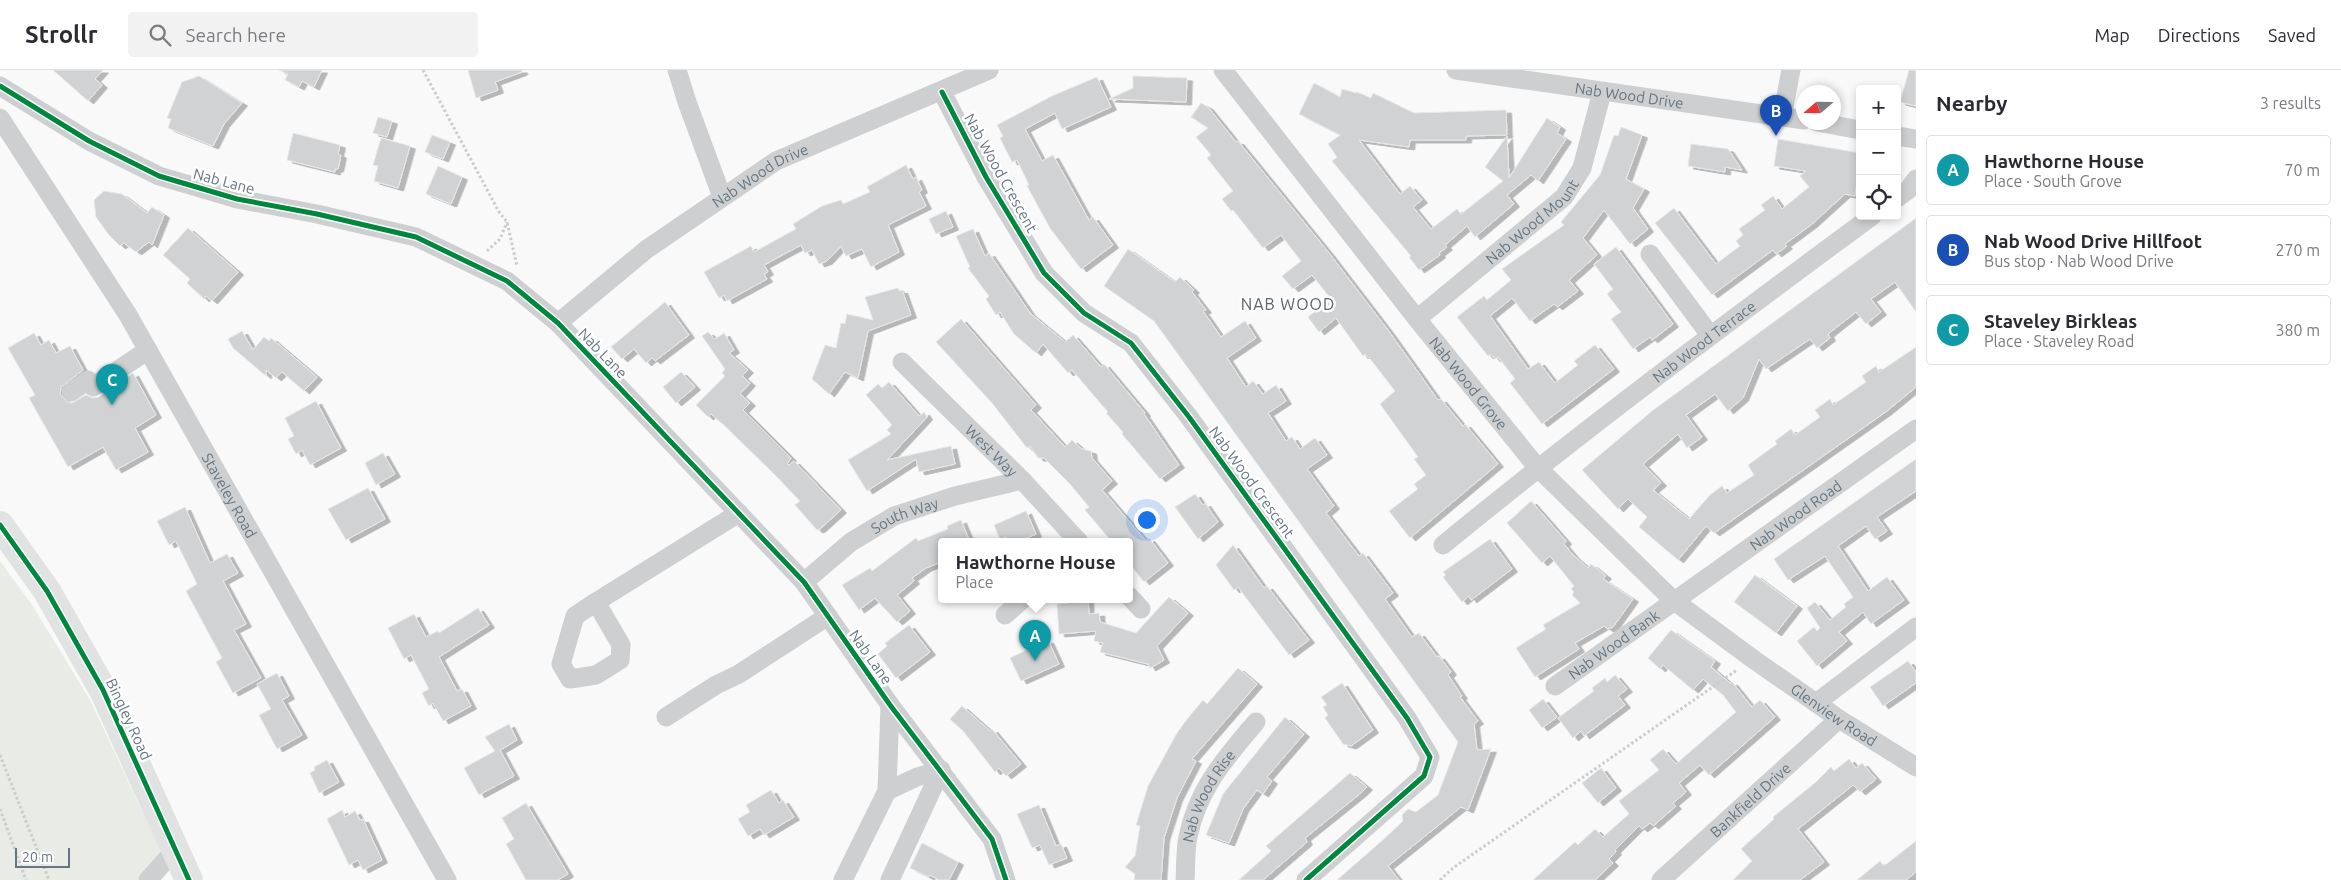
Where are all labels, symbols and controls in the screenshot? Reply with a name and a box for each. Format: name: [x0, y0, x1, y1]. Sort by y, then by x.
search box: [128, 12, 478, 57]
text: Strollr: [25, 21, 98, 48]
icon: search: [146, 21, 174, 49]
text: Search here: [186, 24, 286, 46]
text: Map: [2094, 25, 2130, 45]
text: Directions: [2158, 25, 2240, 45]
text: Saved: [2268, 25, 2316, 45]
street label: Nab Wood Drive: [1574, 79, 1685, 111]
north arrow: [1796, 85, 1841, 130]
map controls: [1856, 85, 1901, 220]
button: +: [1856, 85, 1901, 130]
text: Nearby: [1936, 91, 2007, 115]
text: 3 results: [2260, 94, 2321, 112]
pin: B: [1760, 95, 1792, 136]
street label: Nab Wood Crescent: [961, 111, 1041, 236]
button: −: [1856, 130, 1901, 175]
street label: Nab Wood Drive: [709, 140, 811, 211]
text: Hawthorne House: [1984, 150, 2144, 172]
text: A: [1947, 161, 1959, 179]
text: 70 m: [2284, 161, 2320, 179]
street label: Nab Lane: [191, 165, 257, 197]
text: Place · South Grove: [1984, 172, 2122, 190]
button: locate: [1856, 175, 1901, 220]
street label: Nab Wood Mount: [1482, 176, 1582, 267]
text: Nab Wood Drive Hillfoot: [1984, 230, 2202, 252]
text: B: [1948, 241, 1958, 259]
text: 270 m: [2275, 241, 2320, 259]
text: Bus stop · Nab Wood Drive: [1984, 252, 2174, 270]
district label: NAB WOOD: [1241, 295, 1335, 313]
street label: Nab Wood Terrace: [1649, 297, 1759, 385]
text: Staveley Birkleas: [1984, 310, 2137, 332]
text: C: [1948, 321, 1958, 339]
text: 380 m: [2275, 321, 2320, 339]
street label: Nab Lane: [575, 324, 631, 382]
text: Place · Staveley Road: [1984, 332, 2134, 350]
street label: Nab Wood Grove: [1426, 333, 1511, 433]
pin: C: [96, 364, 128, 405]
street label: West Way: [962, 421, 1021, 480]
street label: Nab Wood Crescent: [1206, 423, 1298, 541]
street label: Staveley Road: [199, 450, 260, 541]
street label: Nab Wood Road: [1746, 476, 1845, 553]
street label: South Way: [868, 494, 940, 537]
your location: [1134, 507, 1160, 533]
popup: [938, 538, 1133, 603]
text: Hawthorne House: [955, 551, 1116, 573]
text: Place: [955, 573, 994, 591]
street label: Nab Wood Bank: [1565, 606, 1663, 682]
pin: A: [1019, 620, 1051, 661]
street label: Nab Lane: [846, 626, 896, 688]
street label: Bingley Road: [103, 676, 155, 762]
street label: Glenview Road: [1788, 680, 1880, 749]
street label: Nab Wood Rise: [1179, 746, 1238, 844]
street label: Bankfield Drive: [1706, 759, 1794, 840]
scale bar: [15, 845, 70, 868]
text: 20 m: [22, 849, 53, 865]

